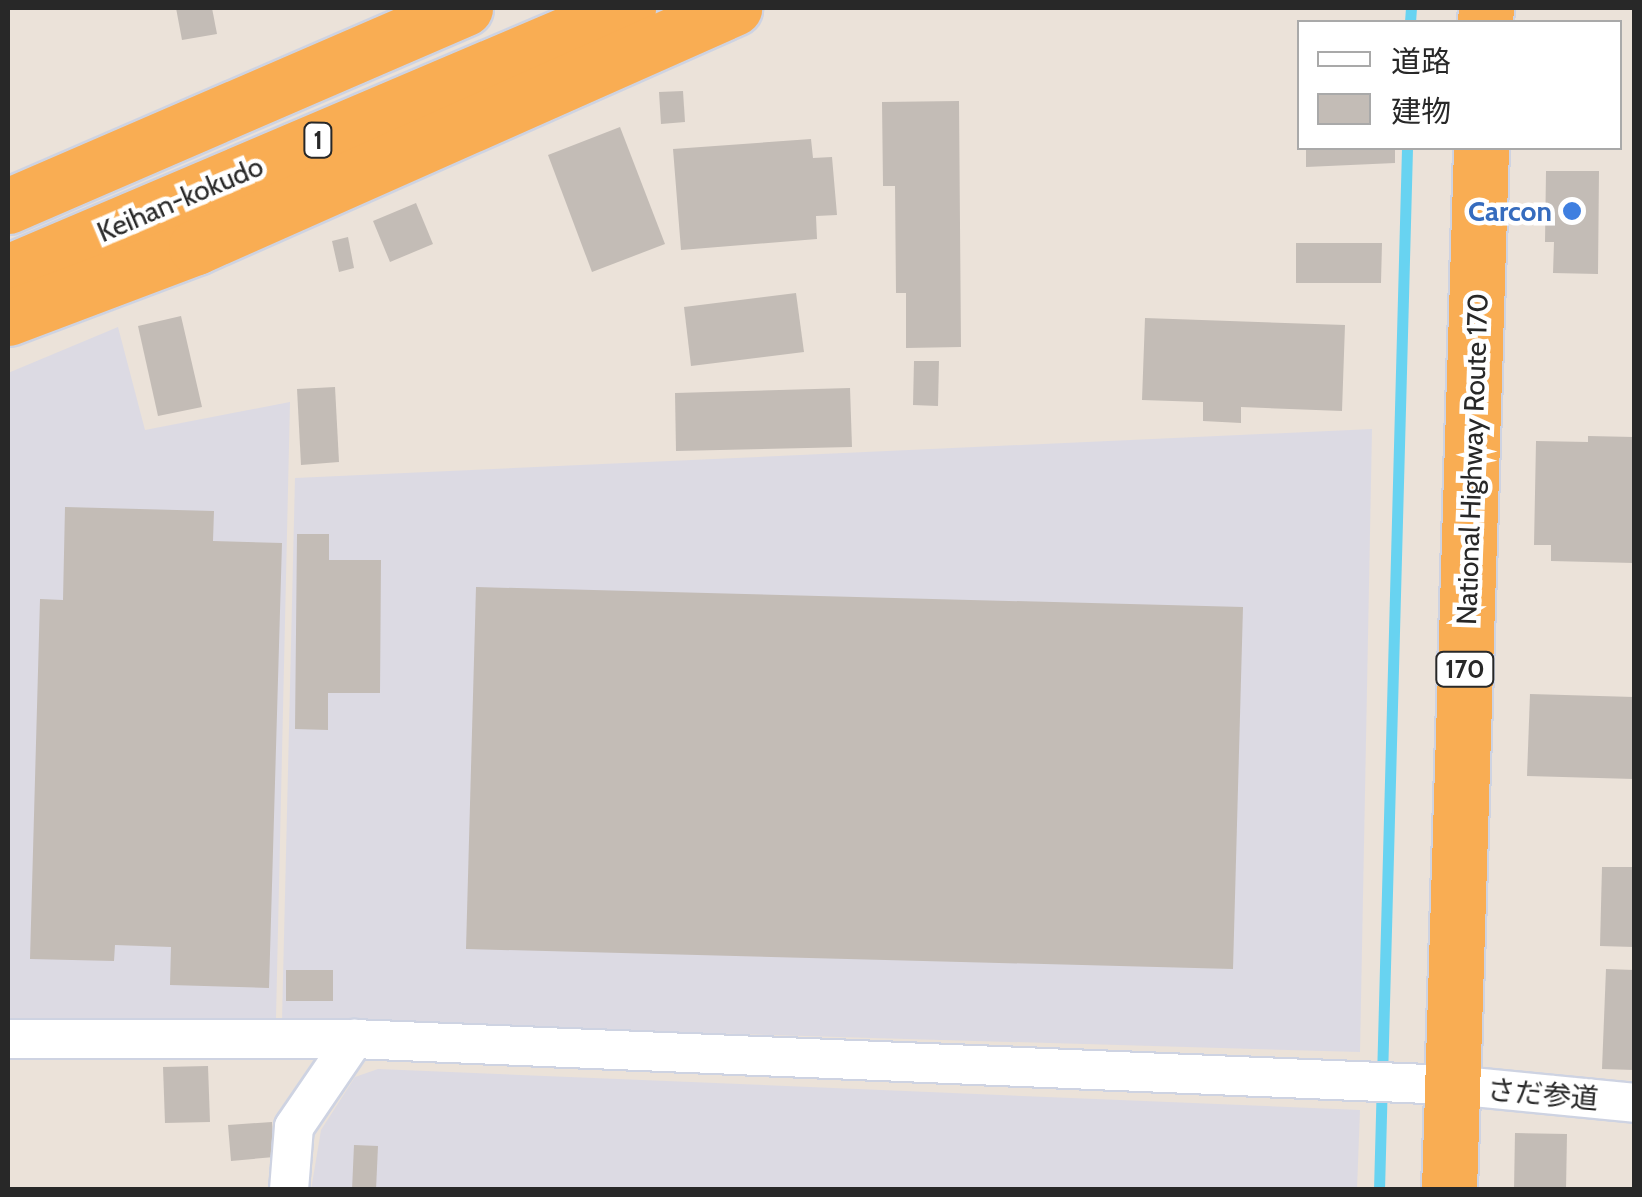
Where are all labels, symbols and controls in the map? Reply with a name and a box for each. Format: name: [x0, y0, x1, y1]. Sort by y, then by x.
legend: [1297, 20, 1622, 150]
text: 道路: [1391, 43, 1451, 80]
text: 建物: [1391, 93, 1451, 130]
road number: 1: [303, 120, 333, 160]
street label: Keihan-kokudo: [92, 149, 268, 249]
place label: Carcon: [1468, 194, 1552, 228]
marker: Carcon: [1561, 200, 1583, 222]
street label: National Highway Route 170: [1449, 292, 1495, 626]
road number: 170: [1435, 649, 1495, 689]
street label: さだ参道: [1486, 1072, 1600, 1116]

